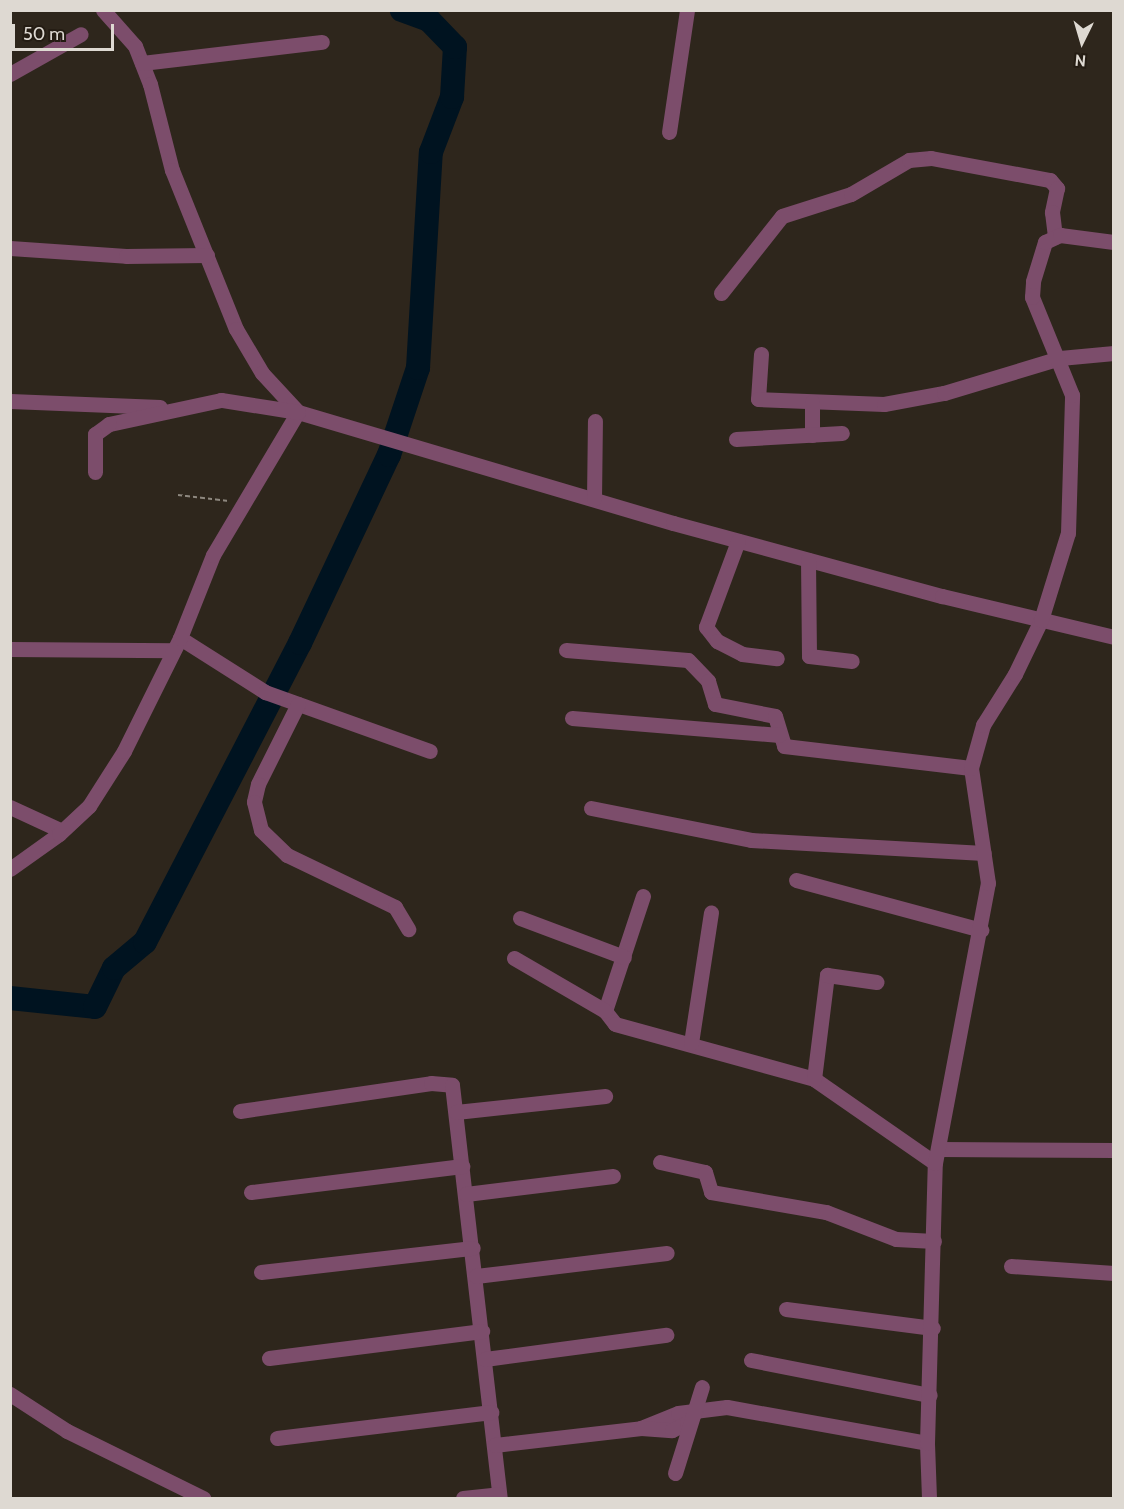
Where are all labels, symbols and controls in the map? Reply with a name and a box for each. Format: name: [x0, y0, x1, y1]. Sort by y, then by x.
scale bar: [15, 12, 117, 50]
north arrow: [1052, 12, 1112, 72]
text: 50 m: [23, 23, 65, 45]
text: N: [1074, 50, 1087, 70]

